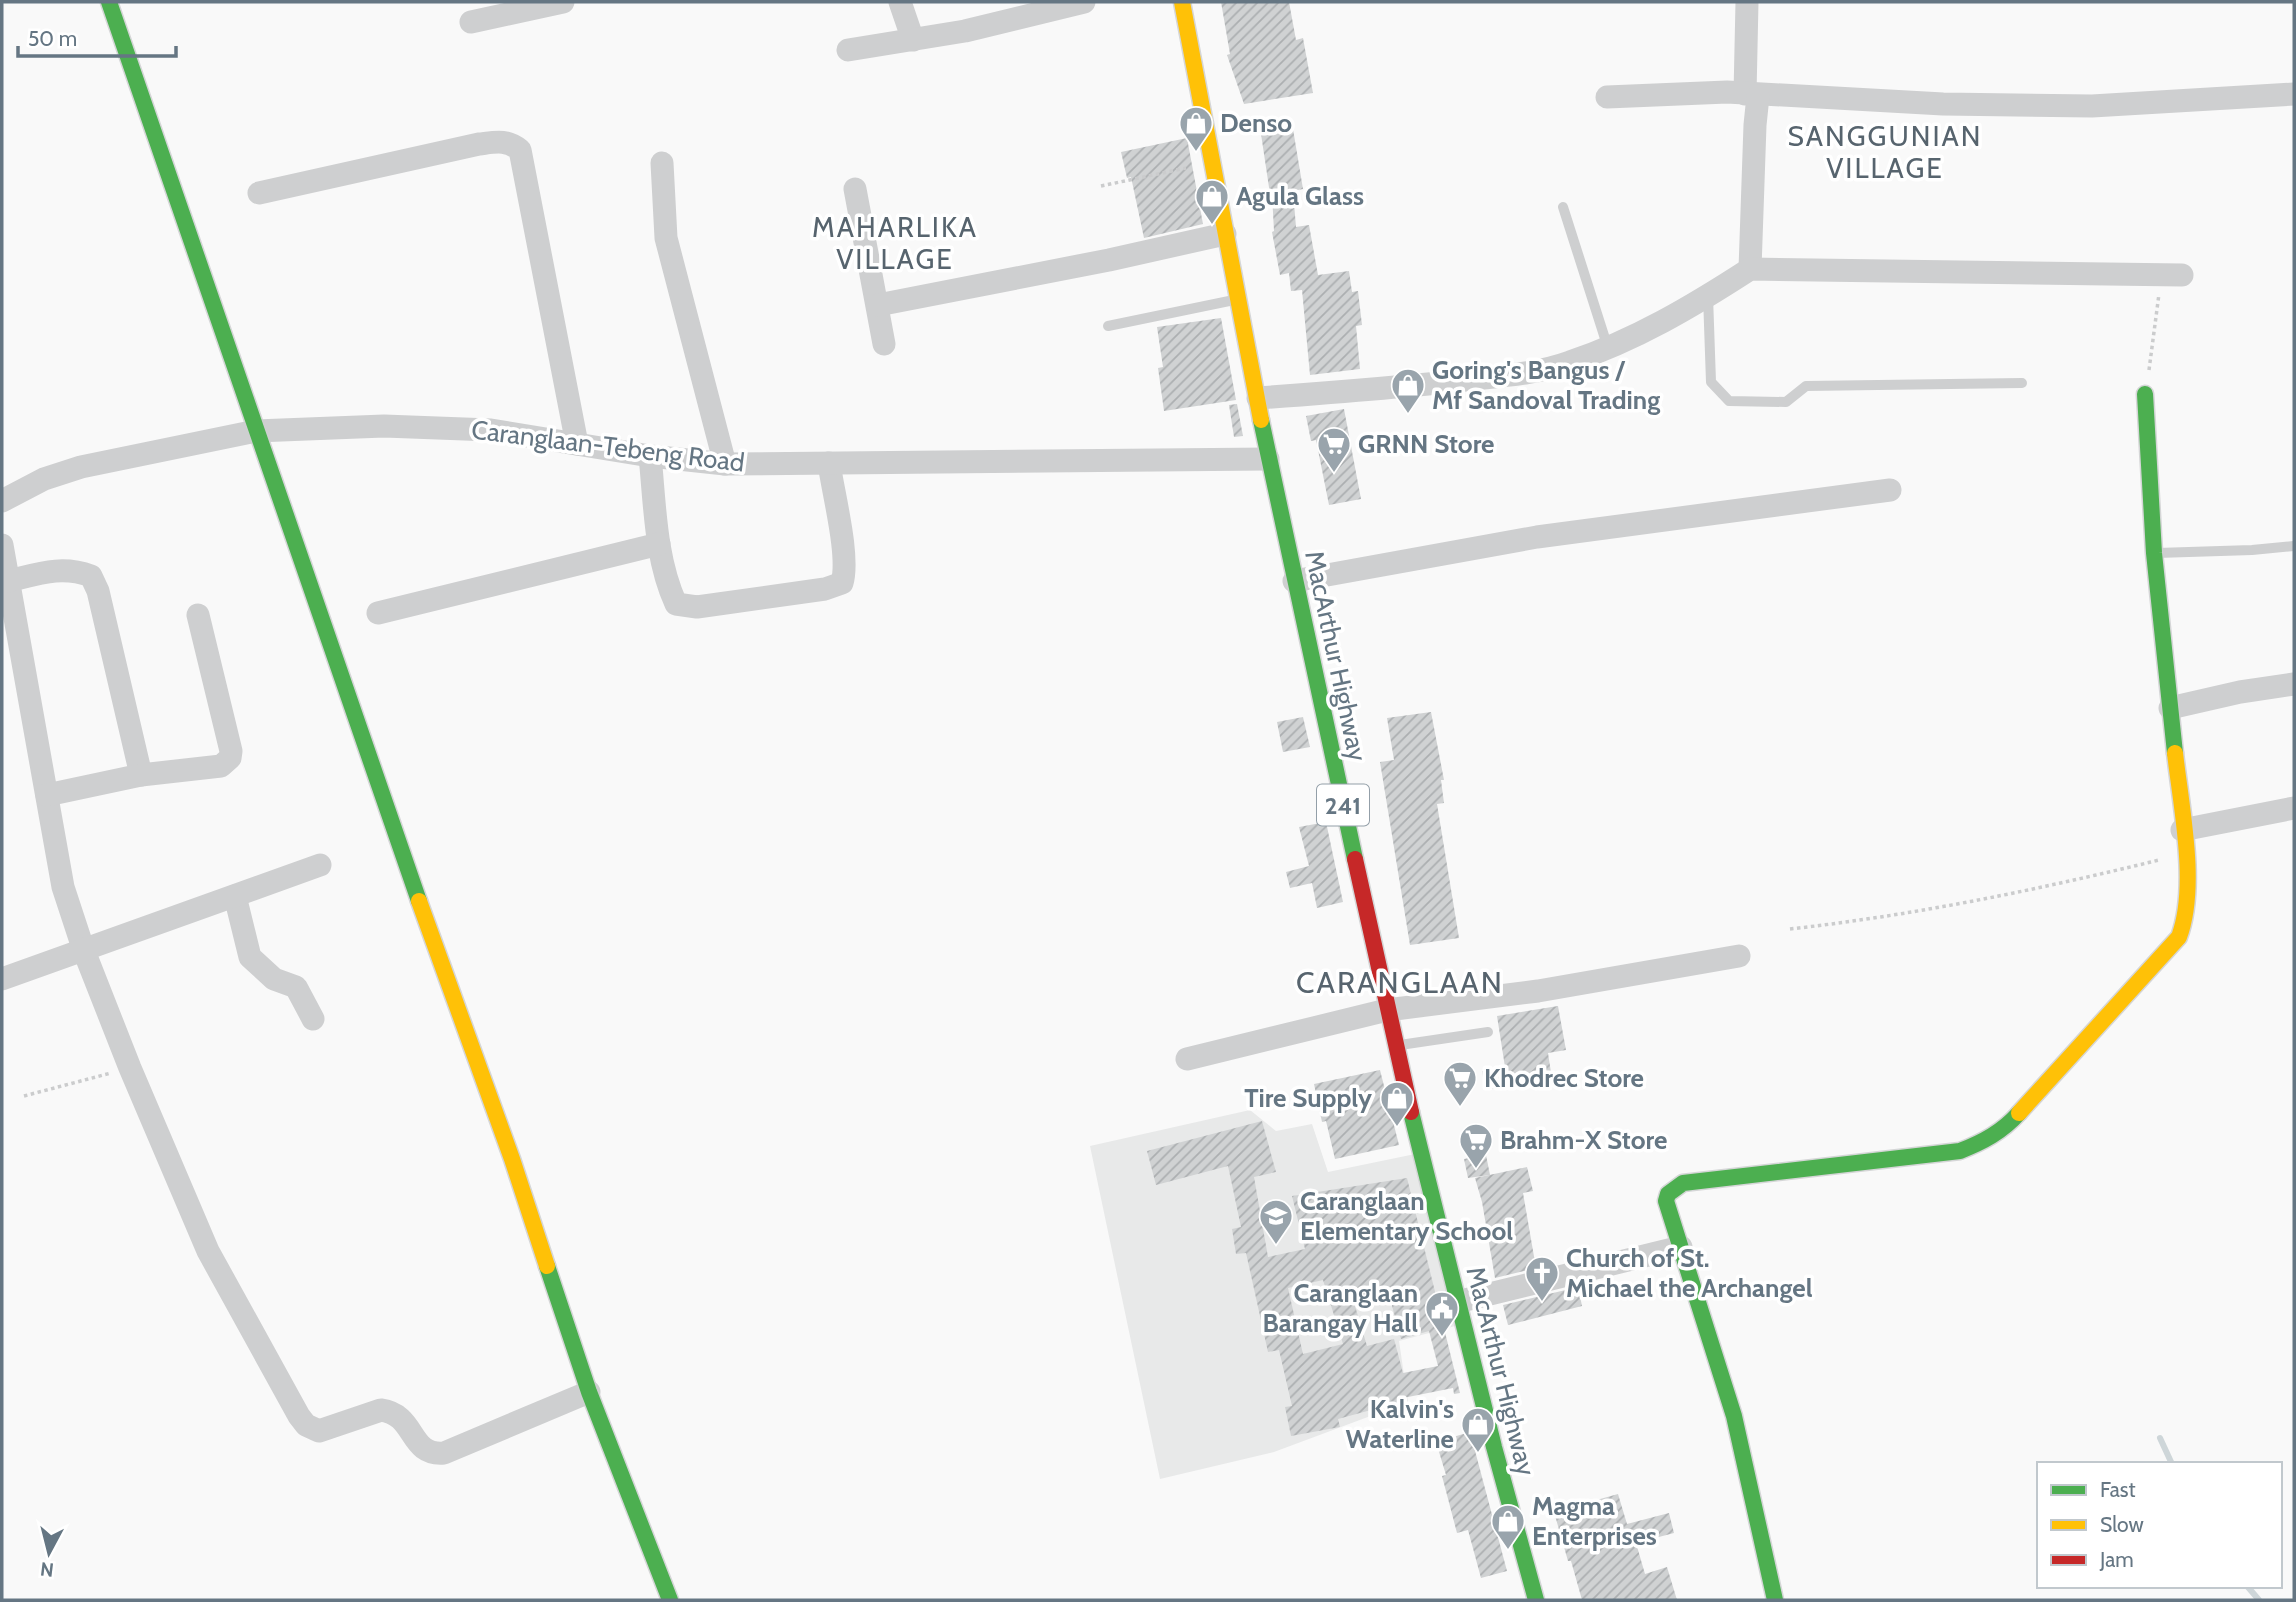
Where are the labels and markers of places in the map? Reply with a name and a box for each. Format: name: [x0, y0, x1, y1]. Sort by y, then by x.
shop icon: Denso: [1177, 104, 1215, 153]
place label: Denso: [1220, 107, 1292, 139]
shop icon: Agula Glass: [1193, 177, 1231, 226]
place label: Agula Glass: [1236, 180, 1364, 212]
place label: Goring's Bangus / Mf Sandoval Trading: [1432, 354, 1660, 416]
shop icon: Goring's Bangus / Mf Sandoval Trading: [1389, 366, 1427, 415]
supermarket icon: GRNN Store: [1315, 425, 1353, 474]
place label: GRNN Store: [1358, 428, 1494, 460]
supermarket icon: Khodrec Store: [1441, 1059, 1479, 1108]
place label: Khodrec Store: [1484, 1062, 1644, 1094]
shop icon: Tire Supply: [1378, 1079, 1416, 1128]
place label: Tire Supply: [1244, 1082, 1372, 1114]
supermarket icon: Brahm-X Store: [1457, 1121, 1495, 1170]
place label: Brahm-X Store: [1500, 1124, 1667, 1156]
place label: Caranglaan Elementary School: [1300, 1185, 1513, 1247]
school or university icon: Caranglaan Elementary School: [1257, 1197, 1295, 1246]
place label: Church of St. Michael the Archangel: [1566, 1242, 1813, 1304]
church icon: Church of St. Michael the Archangel: [1523, 1254, 1561, 1303]
place label: Caranglaan Barangay Hall: [1262, 1277, 1418, 1339]
public building icon: Caranglaan Barangay Hall: [1423, 1289, 1461, 1338]
place label: Kalvin's Waterline: [1345, 1393, 1454, 1455]
shop icon: Kalvin's Waterline: [1459, 1405, 1497, 1454]
place label: Magma Enterprises: [1532, 1490, 1657, 1552]
shop icon: Magma Enterprises: [1489, 1502, 1527, 1551]

